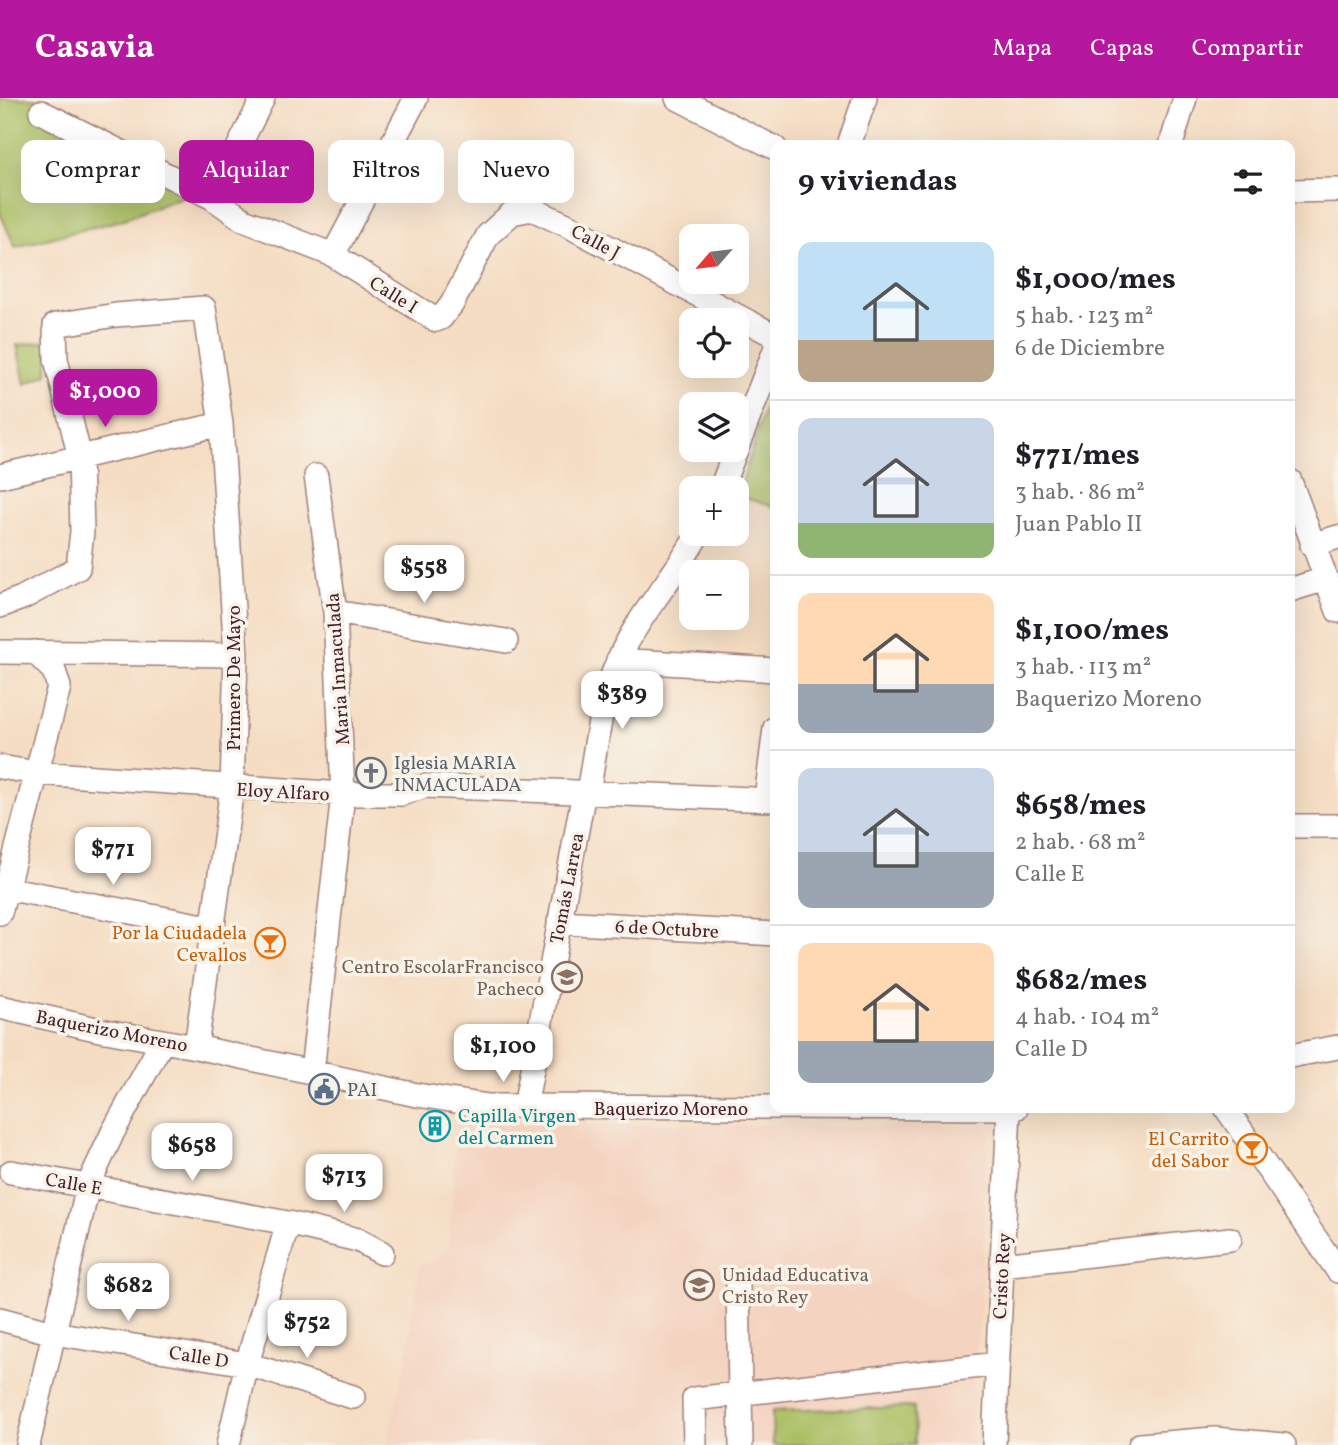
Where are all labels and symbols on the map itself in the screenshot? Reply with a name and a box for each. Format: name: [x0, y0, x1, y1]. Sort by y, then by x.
street label: Calle J: [566, 219, 624, 267]
north arrow: [679, 224, 749, 294]
street label: Calle I: [364, 271, 422, 321]
pin: $1,000: [48, 370, 162, 429]
pin: $558: [383, 546, 465, 605]
street label: Maria Inmaculada: [321, 592, 357, 746]
street label: Primero De Mayo: [222, 605, 248, 751]
pin: $389: [581, 672, 663, 731]
place label: Iglesia MARIA INMACULADA: [394, 751, 522, 799]
church icon: Iglesia MARIA INMACULADA: [354, 756, 388, 790]
street label: Eloy Alfaro: [235, 778, 330, 808]
pin: $771: [72, 828, 154, 887]
street label: Tomás Larrea: [544, 831, 591, 946]
street label: 6 de Octubre: [614, 914, 720, 946]
place label: Por la Ciudadela Cevallos: [112, 921, 247, 969]
bar icon: Por la Ciudadela Cevallos: [253, 926, 287, 960]
place label: Centro EscolarFrancisco Pacheco: [342, 955, 544, 1003]
school or university icon: Centro EscolarFrancisco Pacheco: [550, 960, 584, 994]
street label: Baquerizo Moreno: [33, 1004, 190, 1059]
pin: $1,100: [446, 1024, 560, 1084]
public building icon: PAI: [307, 1072, 341, 1106]
place label: PAI: [347, 1078, 377, 1104]
street label: Baquerizo Moreno: [594, 1097, 748, 1123]
place label: Capilla Virgen del Carmen: [458, 1104, 576, 1152]
building icon: Capilla Virgen del Carmen: [418, 1109, 452, 1143]
pin: $658: [151, 1124, 233, 1183]
place label: El Carrito del Sabor: [1148, 1127, 1229, 1175]
bar icon: El Carrito del Sabor: [1235, 1132, 1269, 1166]
pin: $713: [303, 1154, 385, 1214]
street label: Calle E: [43, 1167, 104, 1203]
street label: Cristo Rey: [988, 1232, 1018, 1320]
place label: Unidad Educativa Cristo Rey: [722, 1263, 869, 1311]
pin: $682: [87, 1264, 169, 1323]
school or university icon: Unidad Educativa Cristo Rey: [682, 1268, 716, 1302]
pin: $752: [266, 1300, 348, 1360]
street label: Calle D: [167, 1340, 230, 1376]

